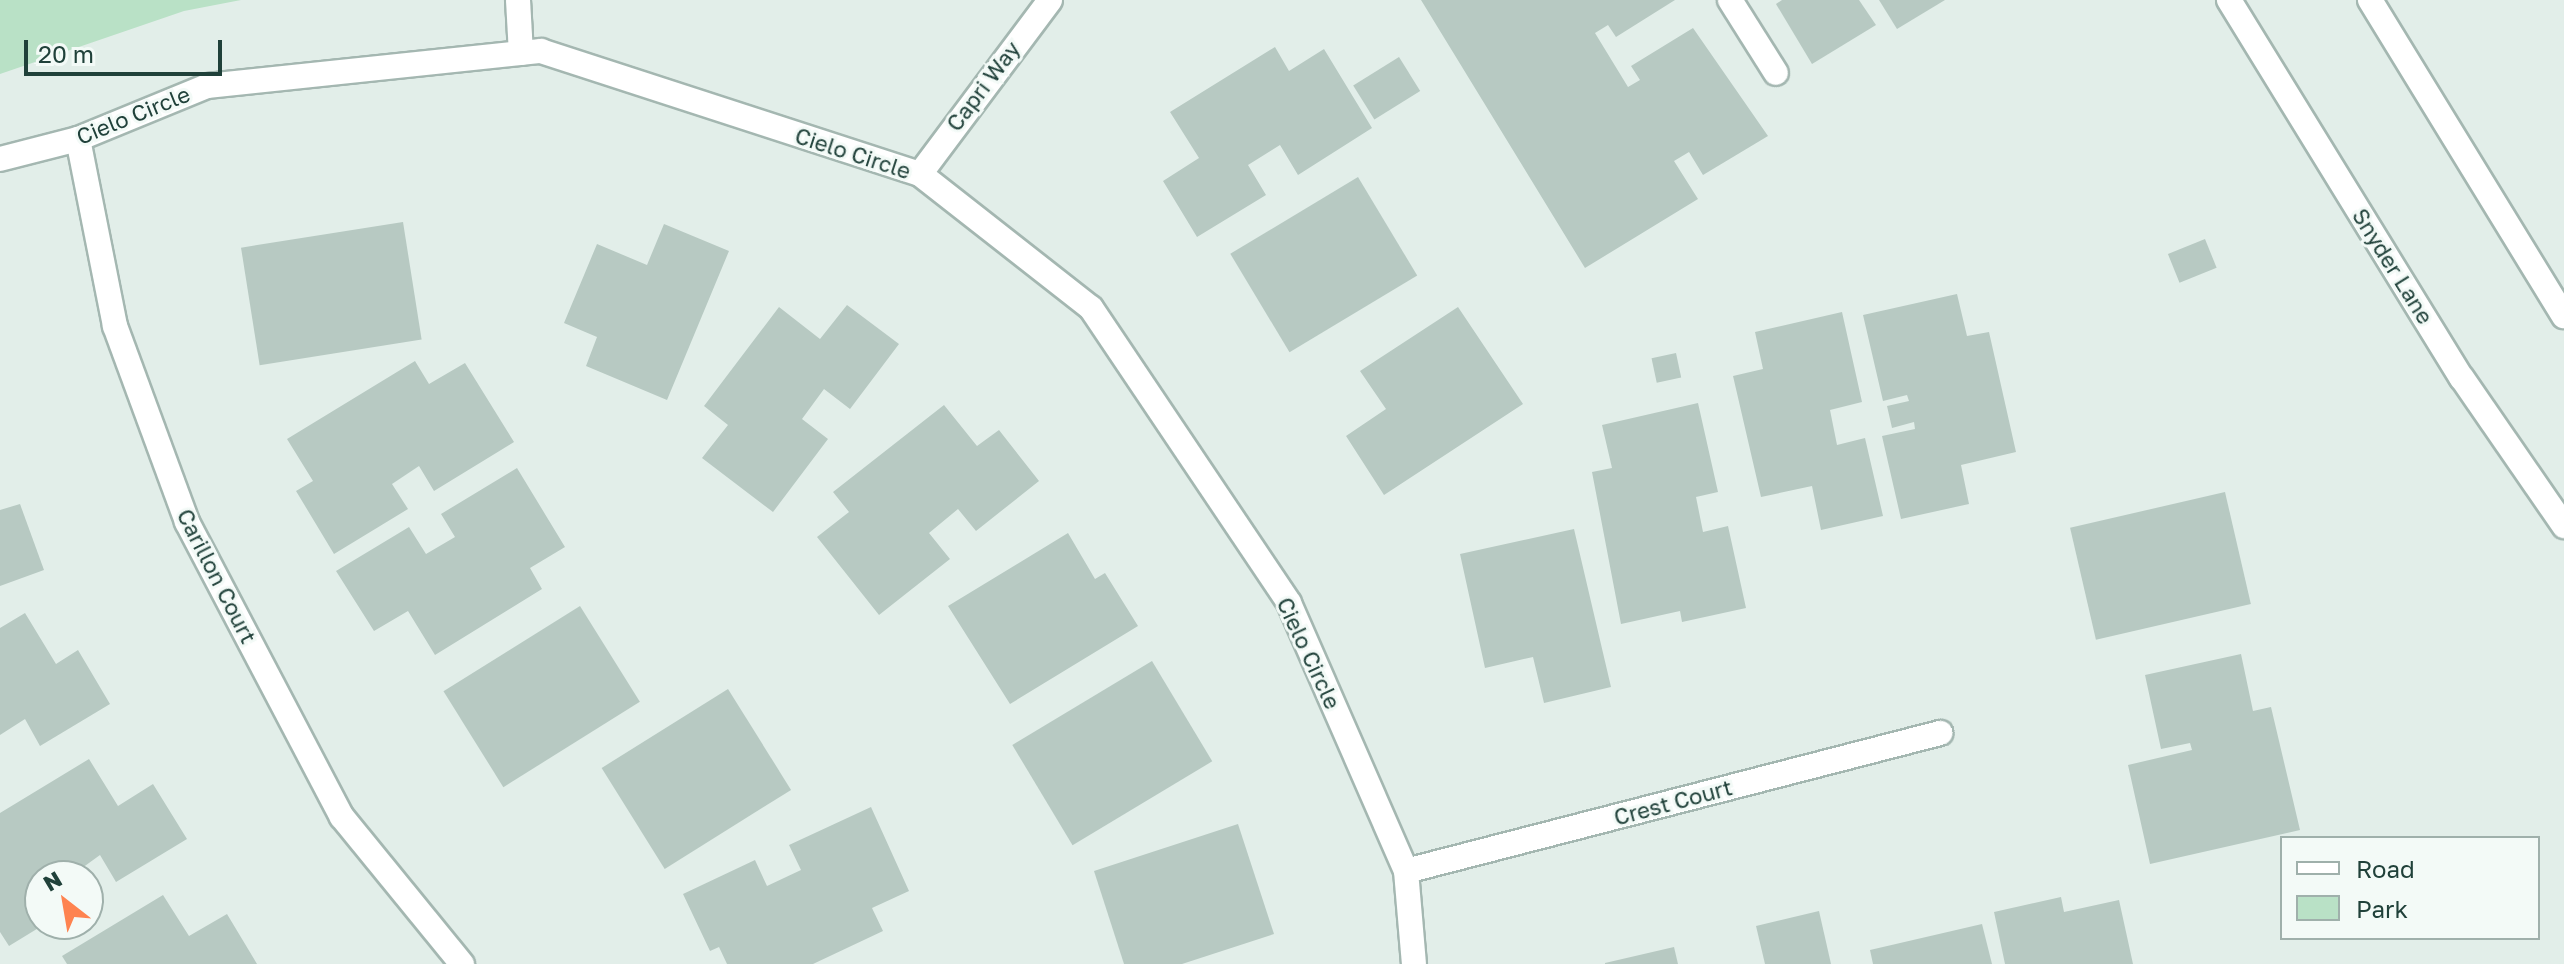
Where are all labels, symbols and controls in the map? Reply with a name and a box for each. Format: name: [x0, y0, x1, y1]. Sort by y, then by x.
scale bar: [28, 24, 226, 74]
street label: Capri Way: [941, 36, 1025, 136]
text: 20 m: [38, 39, 94, 68]
street label: Cielo Circle: [72, 80, 194, 150]
street label: Cielo Circle: [792, 122, 914, 184]
street label: Snyder Lane: [2347, 204, 2439, 328]
street label: Carillon Court: [172, 504, 262, 648]
street label: Cielo Circle: [1272, 593, 1346, 713]
street label: Crest Court: [1611, 774, 1735, 830]
legend: [2280, 836, 2540, 940]
text: Road: [2356, 854, 2415, 883]
north arrow: [24, 860, 104, 940]
text: N: [38, 865, 67, 897]
text: Park: [2356, 894, 2408, 923]

